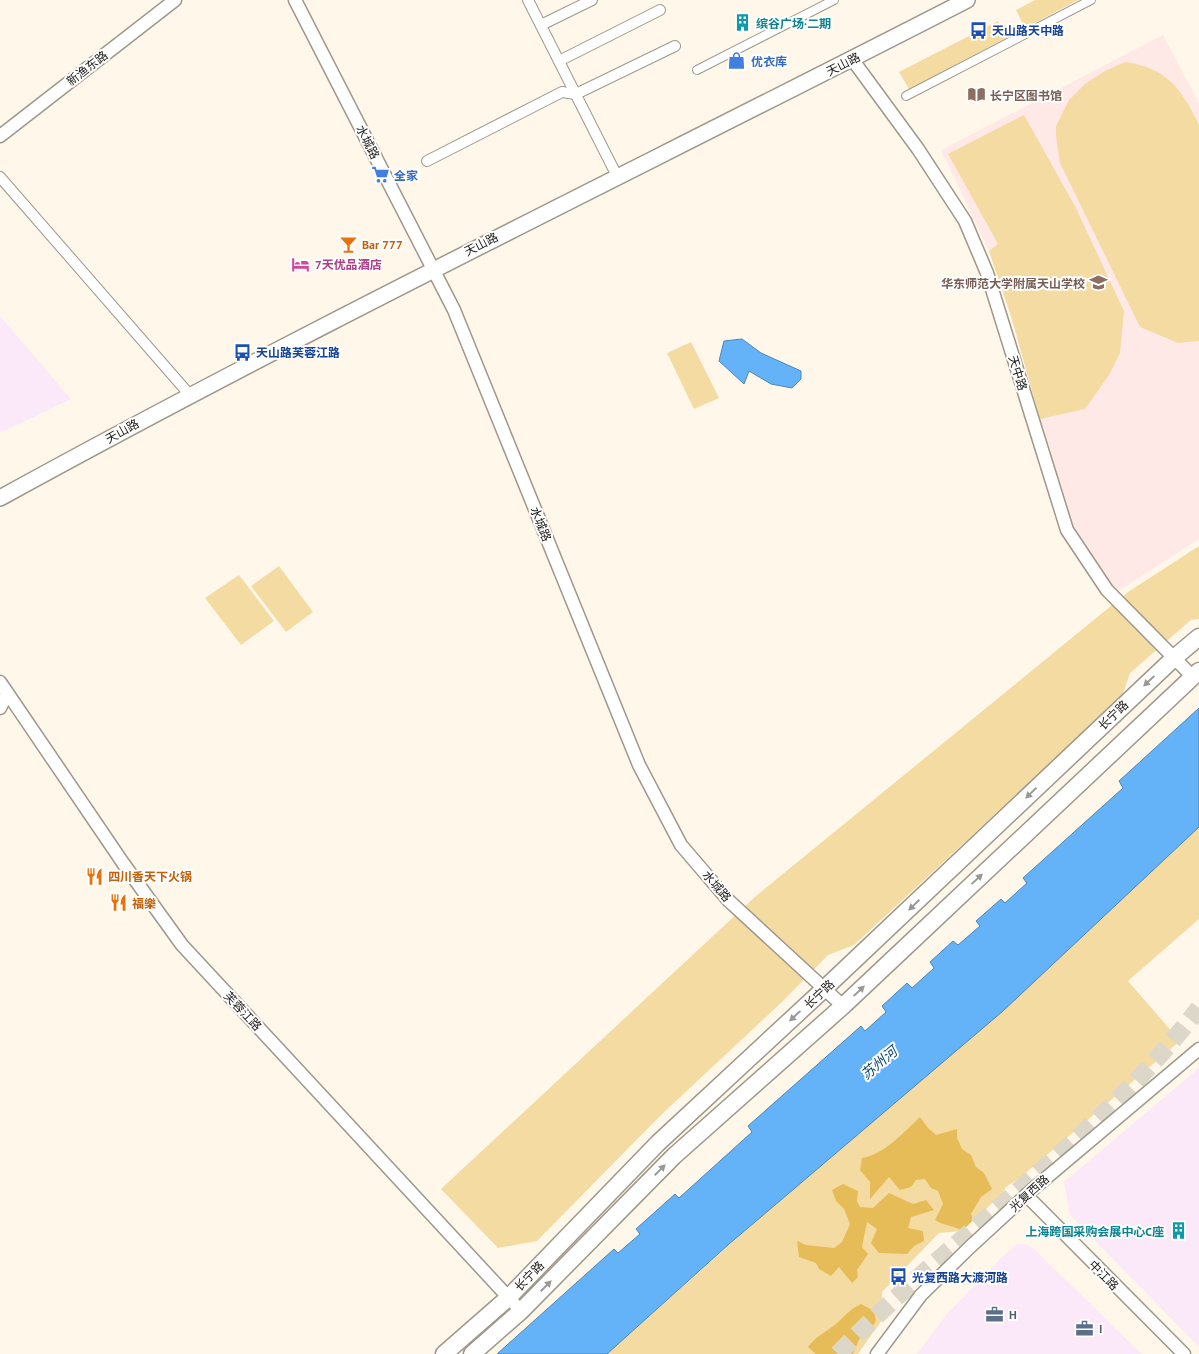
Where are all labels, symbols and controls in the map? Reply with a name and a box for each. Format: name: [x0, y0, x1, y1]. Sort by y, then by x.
building icon: 缤谷广场·二期: [732, 13, 752, 33]
place label: 缤谷广场·二期: [756, 16, 831, 31]
bus stop icon: 天山路天中路: [968, 20, 988, 40]
place label: 天山路天中路: [992, 23, 1064, 38]
street label: 新渔东路: [63, 47, 111, 89]
street label: 天山路: [824, 49, 862, 79]
shop icon: 优衣库: [727, 51, 747, 71]
place label: 优衣库: [751, 54, 787, 69]
library icon: 长宁区图书馆: [966, 85, 986, 105]
place label: 长宁区图书馆: [990, 88, 1062, 103]
street label: 水城路: [353, 123, 383, 161]
supermarket icon: 全家: [370, 165, 390, 185]
place label: 全家: [394, 168, 418, 183]
street label: 天山路: [462, 229, 500, 259]
bar icon: Bar 777: [338, 234, 358, 254]
place label: Bar 777: [362, 237, 403, 252]
hotel icon: 7天优品酒店: [291, 254, 311, 274]
place label: 7天优品酒店: [315, 257, 382, 272]
school or university icon: 华东师范大学附属天山学校: [1089, 273, 1109, 293]
place label: 华东师范大学附属天山学校: [941, 276, 1085, 291]
bus stop icon: 天山路芙蓉江路: [232, 342, 252, 362]
place label: 天山路芙蓉江路: [256, 345, 340, 360]
street label: 天中路: [1006, 354, 1030, 392]
street label: 天山路: [103, 416, 141, 446]
street label: 水城路: [527, 504, 555, 544]
one-way arrow: [1144, 675, 1156, 687]
street label: 长宁路: [1095, 697, 1131, 733]
one-way arrow: [1026, 787, 1038, 799]
restaurant icon: 四川香天下火锅: [84, 866, 104, 886]
street label: 水城路: [700, 867, 734, 905]
place label: 四川香天下火锅: [108, 869, 192, 884]
one-way arrow: [971, 873, 983, 885]
restaurant icon: 福樂: [108, 893, 128, 913]
place label: 福樂: [132, 896, 156, 911]
one-way arrow: [908, 899, 920, 911]
street label: 长宁路: [801, 976, 837, 1012]
one-way arrow: [853, 985, 865, 997]
street label: 芙蓉江路: [221, 988, 265, 1034]
one-way arrow: [790, 1010, 802, 1022]
water label: 苏州河: [857, 1041, 903, 1083]
one-way arrow: [654, 1164, 666, 1176]
street label: 光复西路: [1006, 1171, 1052, 1215]
building icon: 上海跨国采购会展中心C座: [1168, 1221, 1188, 1241]
place label: 上海跨国采购会展中心C座: [1025, 1224, 1164, 1239]
street label: 中江路: [1086, 1257, 1122, 1293]
street label: 长宁路: [511, 1258, 547, 1294]
bus stop icon: 光复西路大渡河路: [888, 1267, 908, 1287]
place label: 光复西路大渡河路: [912, 1270, 1008, 1285]
one-way arrow: [540, 1280, 552, 1292]
office icon: H: [985, 1304, 1005, 1324]
place label: H: [1009, 1307, 1017, 1322]
office icon: I: [1075, 1318, 1095, 1338]
place label: I: [1099, 1321, 1102, 1336]

